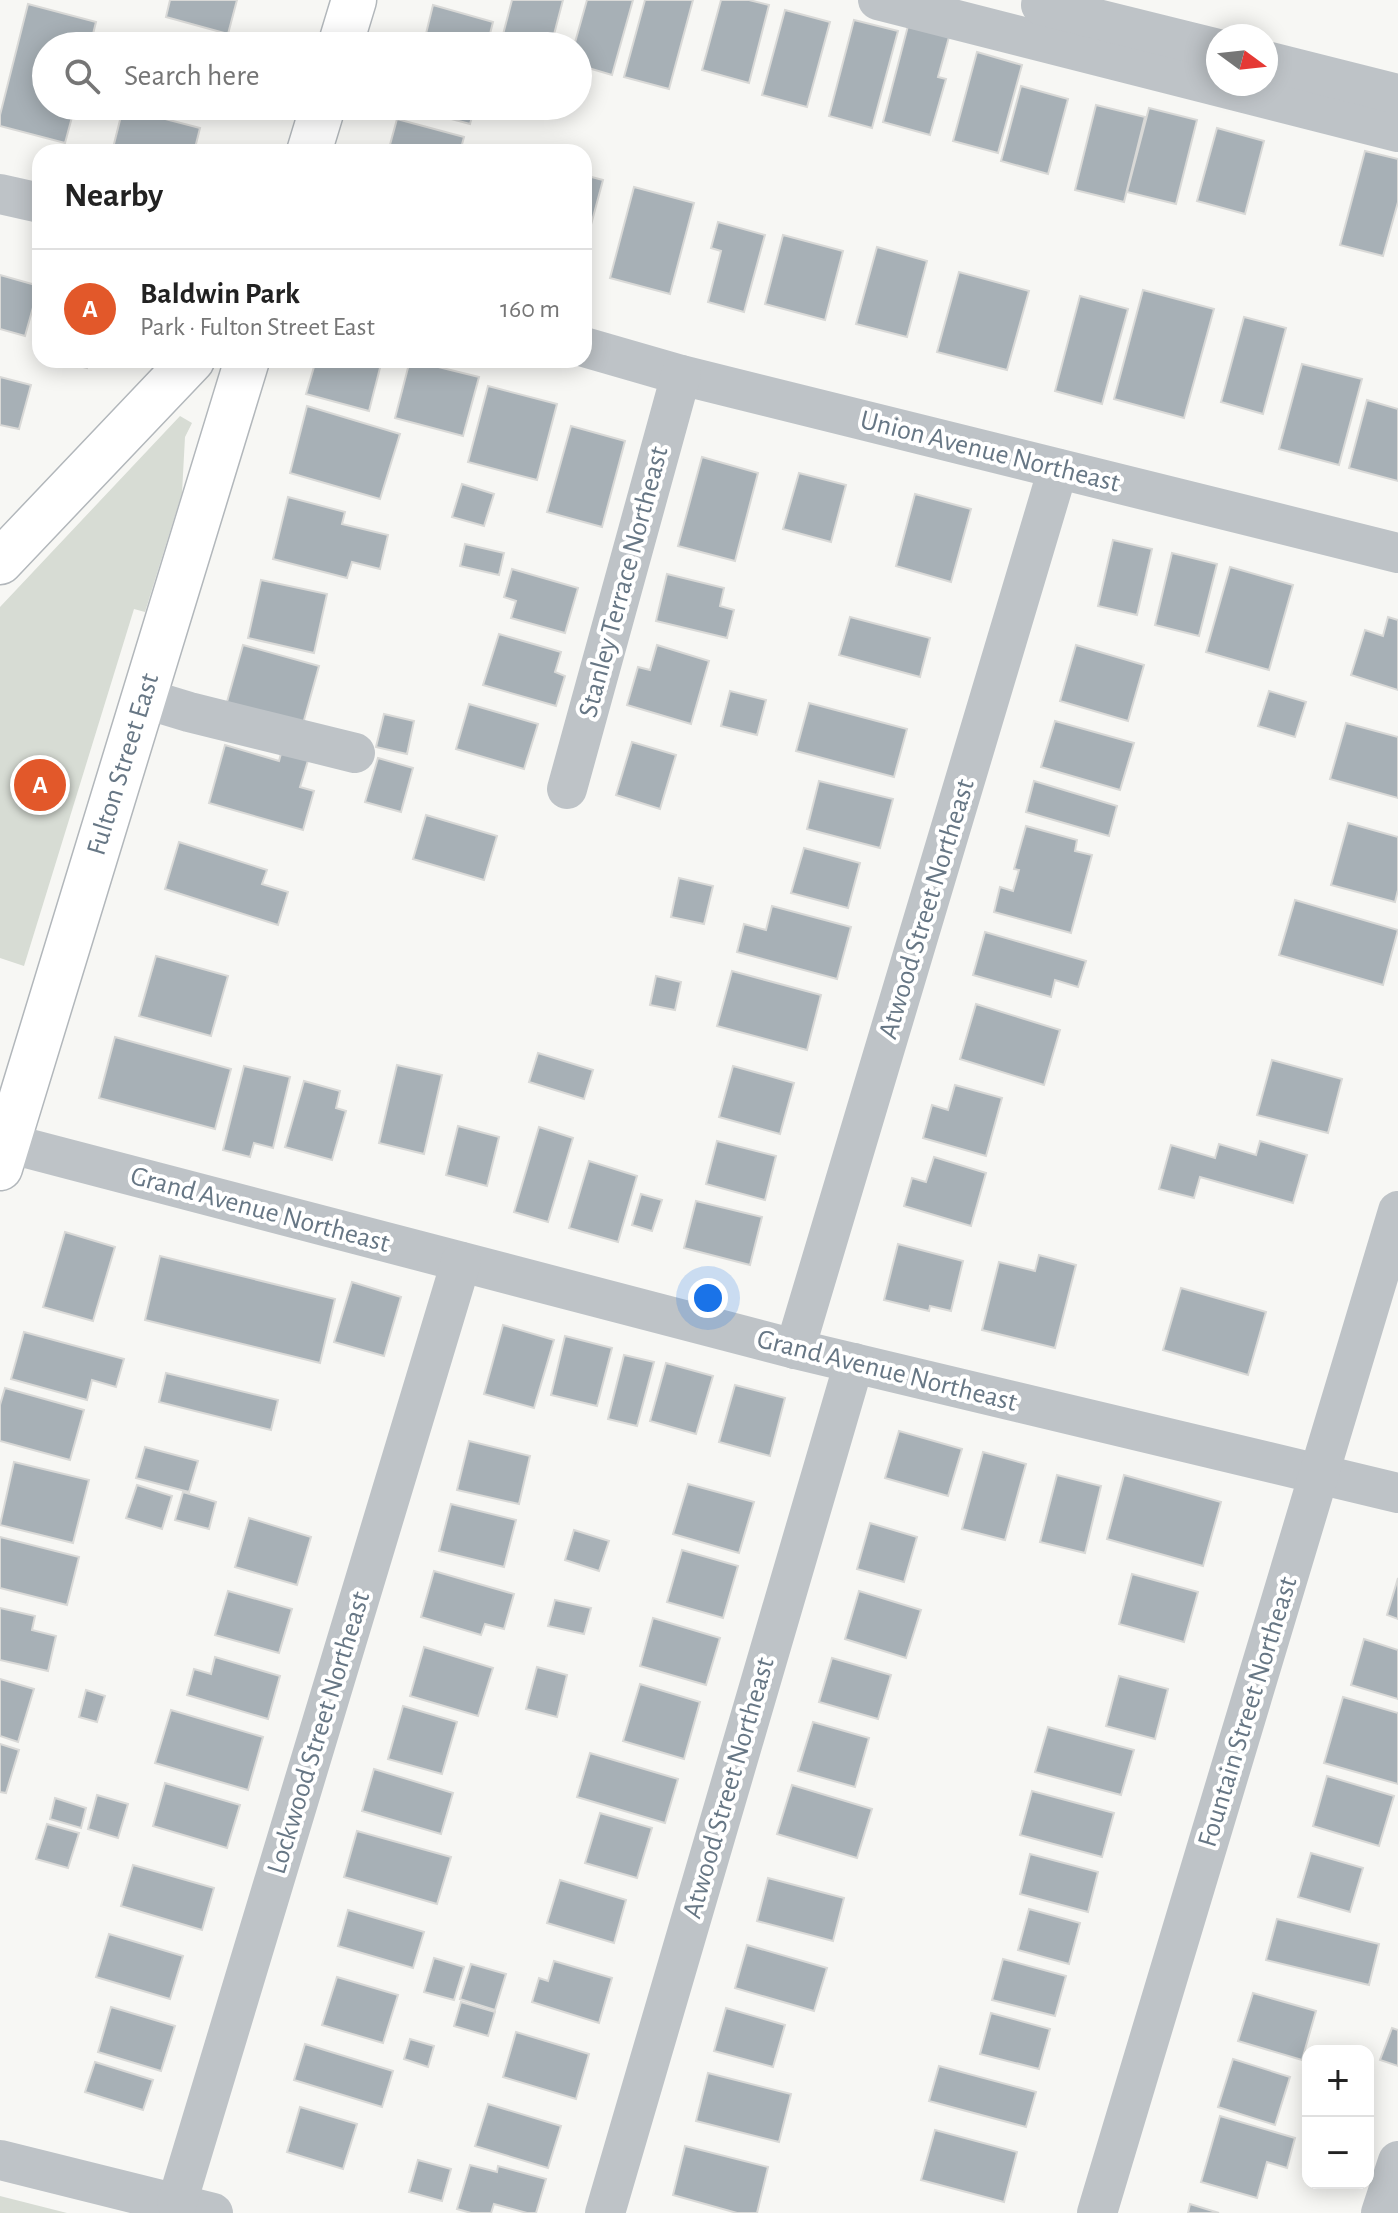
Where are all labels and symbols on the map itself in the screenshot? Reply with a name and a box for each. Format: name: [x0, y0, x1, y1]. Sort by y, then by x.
north arrow: [1206, 24, 1278, 96]
street label: Union Avenue Northeast: [857, 406, 1123, 498]
street label: Stanley Terrace Northeast: [574, 443, 674, 720]
street label: Fulton Street East: [82, 670, 164, 859]
pin: A: [14, 755, 66, 815]
street label: Atwood Street Northeast: [874, 776, 980, 1042]
street label: Grand Avenue Northeast: [127, 1162, 393, 1258]
your location: [688, 1278, 728, 1318]
street label: Grand Avenue Northeast: [754, 1325, 1020, 1417]
street label: Fountain Street Northeast: [1193, 1573, 1303, 1851]
street label: Lockwood Street Northeast: [263, 1588, 375, 1878]
street label: Atwood Street Northeast: [678, 1654, 780, 1922]

